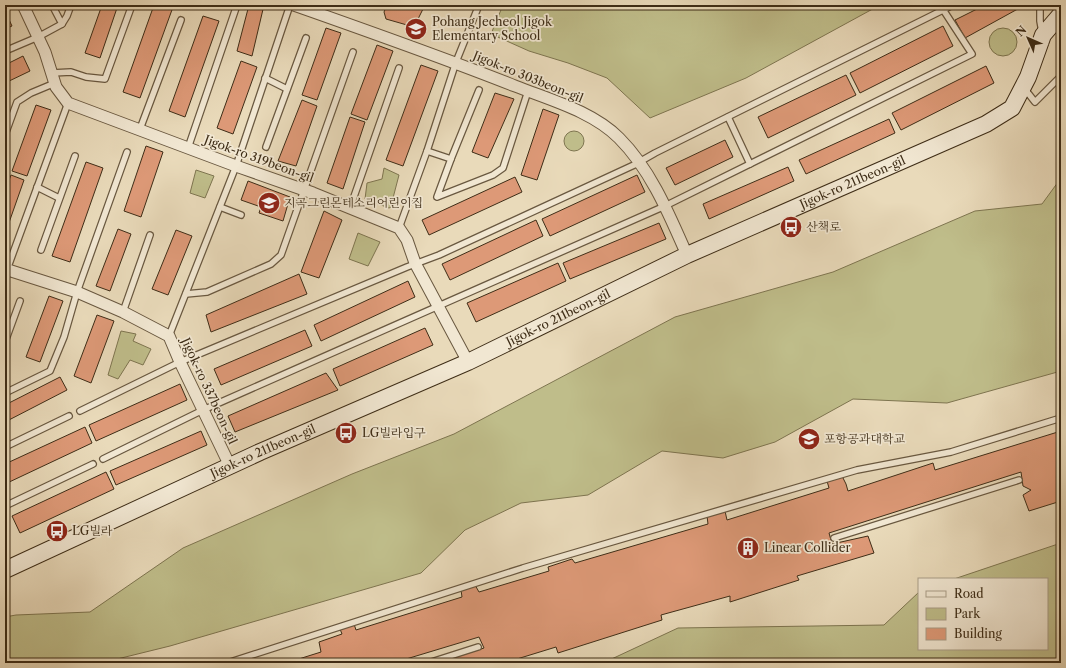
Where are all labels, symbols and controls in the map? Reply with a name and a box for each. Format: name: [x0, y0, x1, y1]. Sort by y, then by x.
place label: Pohang Jecheol Jigok Elementary School: [432, 14, 553, 43]
school or university icon: Pohang Jecheol Jigok Elementary School: [403, 16, 429, 42]
north arrow: [1008, 18, 1048, 58]
text: N: [1013, 22, 1030, 39]
street label: Jigok-ro 303beon-gil: [469, 47, 586, 106]
street label: Jigok-ro 319beon-gil: [200, 131, 316, 185]
street label: Jigok-ro 211beon-gil: [795, 152, 908, 213]
school or university icon: 지곡그린몬테소리어린이집: [256, 190, 282, 216]
place label: 지곡그린몬테소리어린이집: [284, 195, 423, 210]
bus stop icon: 산책로: [778, 214, 804, 240]
place label: 산책로: [806, 219, 841, 234]
street label: Jigok-ro 211beon-gil: [502, 286, 613, 350]
street label: Jigok-ro 337beon-gil: [177, 333, 241, 447]
bus stop icon: LG빌라입구: [333, 420, 359, 446]
street label: Jigok-ro 211beon-gil: [206, 421, 318, 482]
place label: LG빌라입구: [362, 425, 426, 440]
school or university icon: 포항공과대학교: [796, 426, 822, 452]
place label: 포항공과대학교: [824, 431, 906, 446]
bus stop icon: LG빌라: [44, 518, 70, 544]
place label: LG빌라: [72, 523, 113, 538]
building icon: Linear Collider: [735, 535, 761, 561]
place label: Linear Collider: [764, 540, 851, 555]
legend: [918, 578, 1048, 650]
text: Road: [954, 586, 984, 601]
text: Park: [954, 606, 981, 621]
text: Building: [954, 626, 1002, 641]

